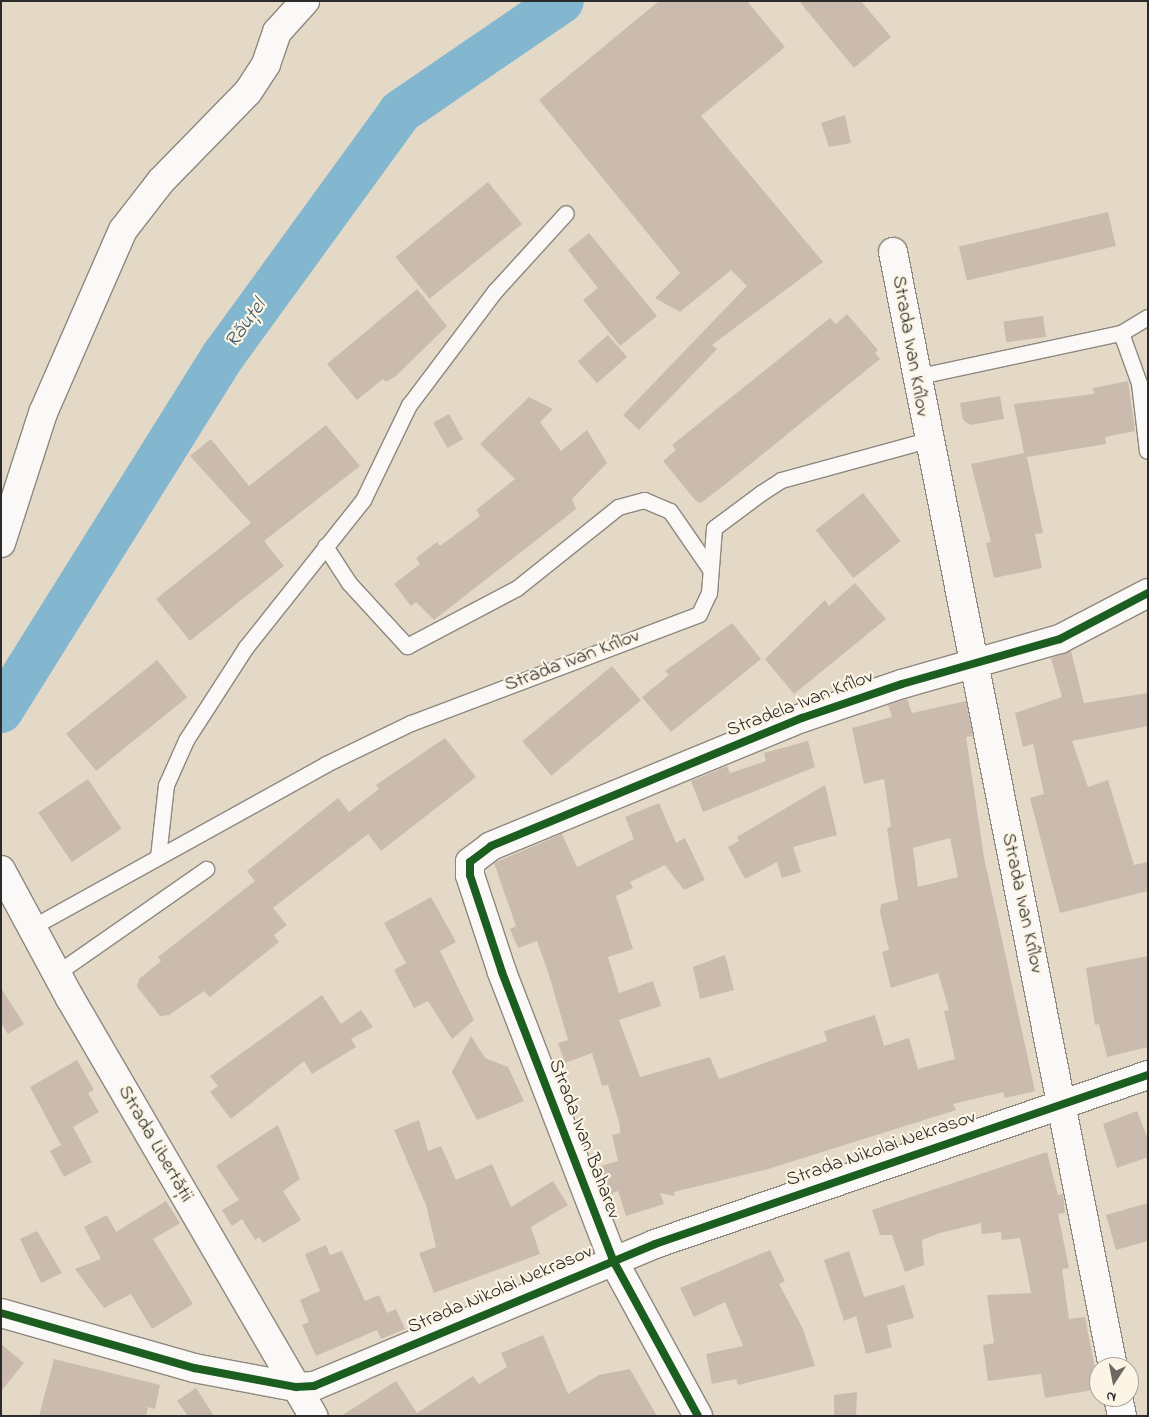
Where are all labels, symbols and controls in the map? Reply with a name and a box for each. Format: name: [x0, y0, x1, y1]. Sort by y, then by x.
street label: Strada Ivan Krîlov: [886, 274, 934, 418]
water label: Răuțel: [220, 295, 272, 353]
street label: Strada Ivan Krîlov: [501, 624, 643, 698]
street label: Stradela Ivan Krîlov: [723, 665, 877, 743]
street label: Strada Ivan Krîlov: [995, 831, 1049, 975]
street label: Strada Ivan Baharev: [542, 1056, 626, 1222]
street label: Strada Libertății: [112, 1081, 198, 1207]
street label: Strada Nikolai Nekrasov: [783, 1105, 979, 1193]
street label: Strada Nikolai Nekrasov: [404, 1240, 596, 1340]
north arrow: [1089, 1357, 1139, 1407]
text: N: [1105, 1385, 1118, 1407]

